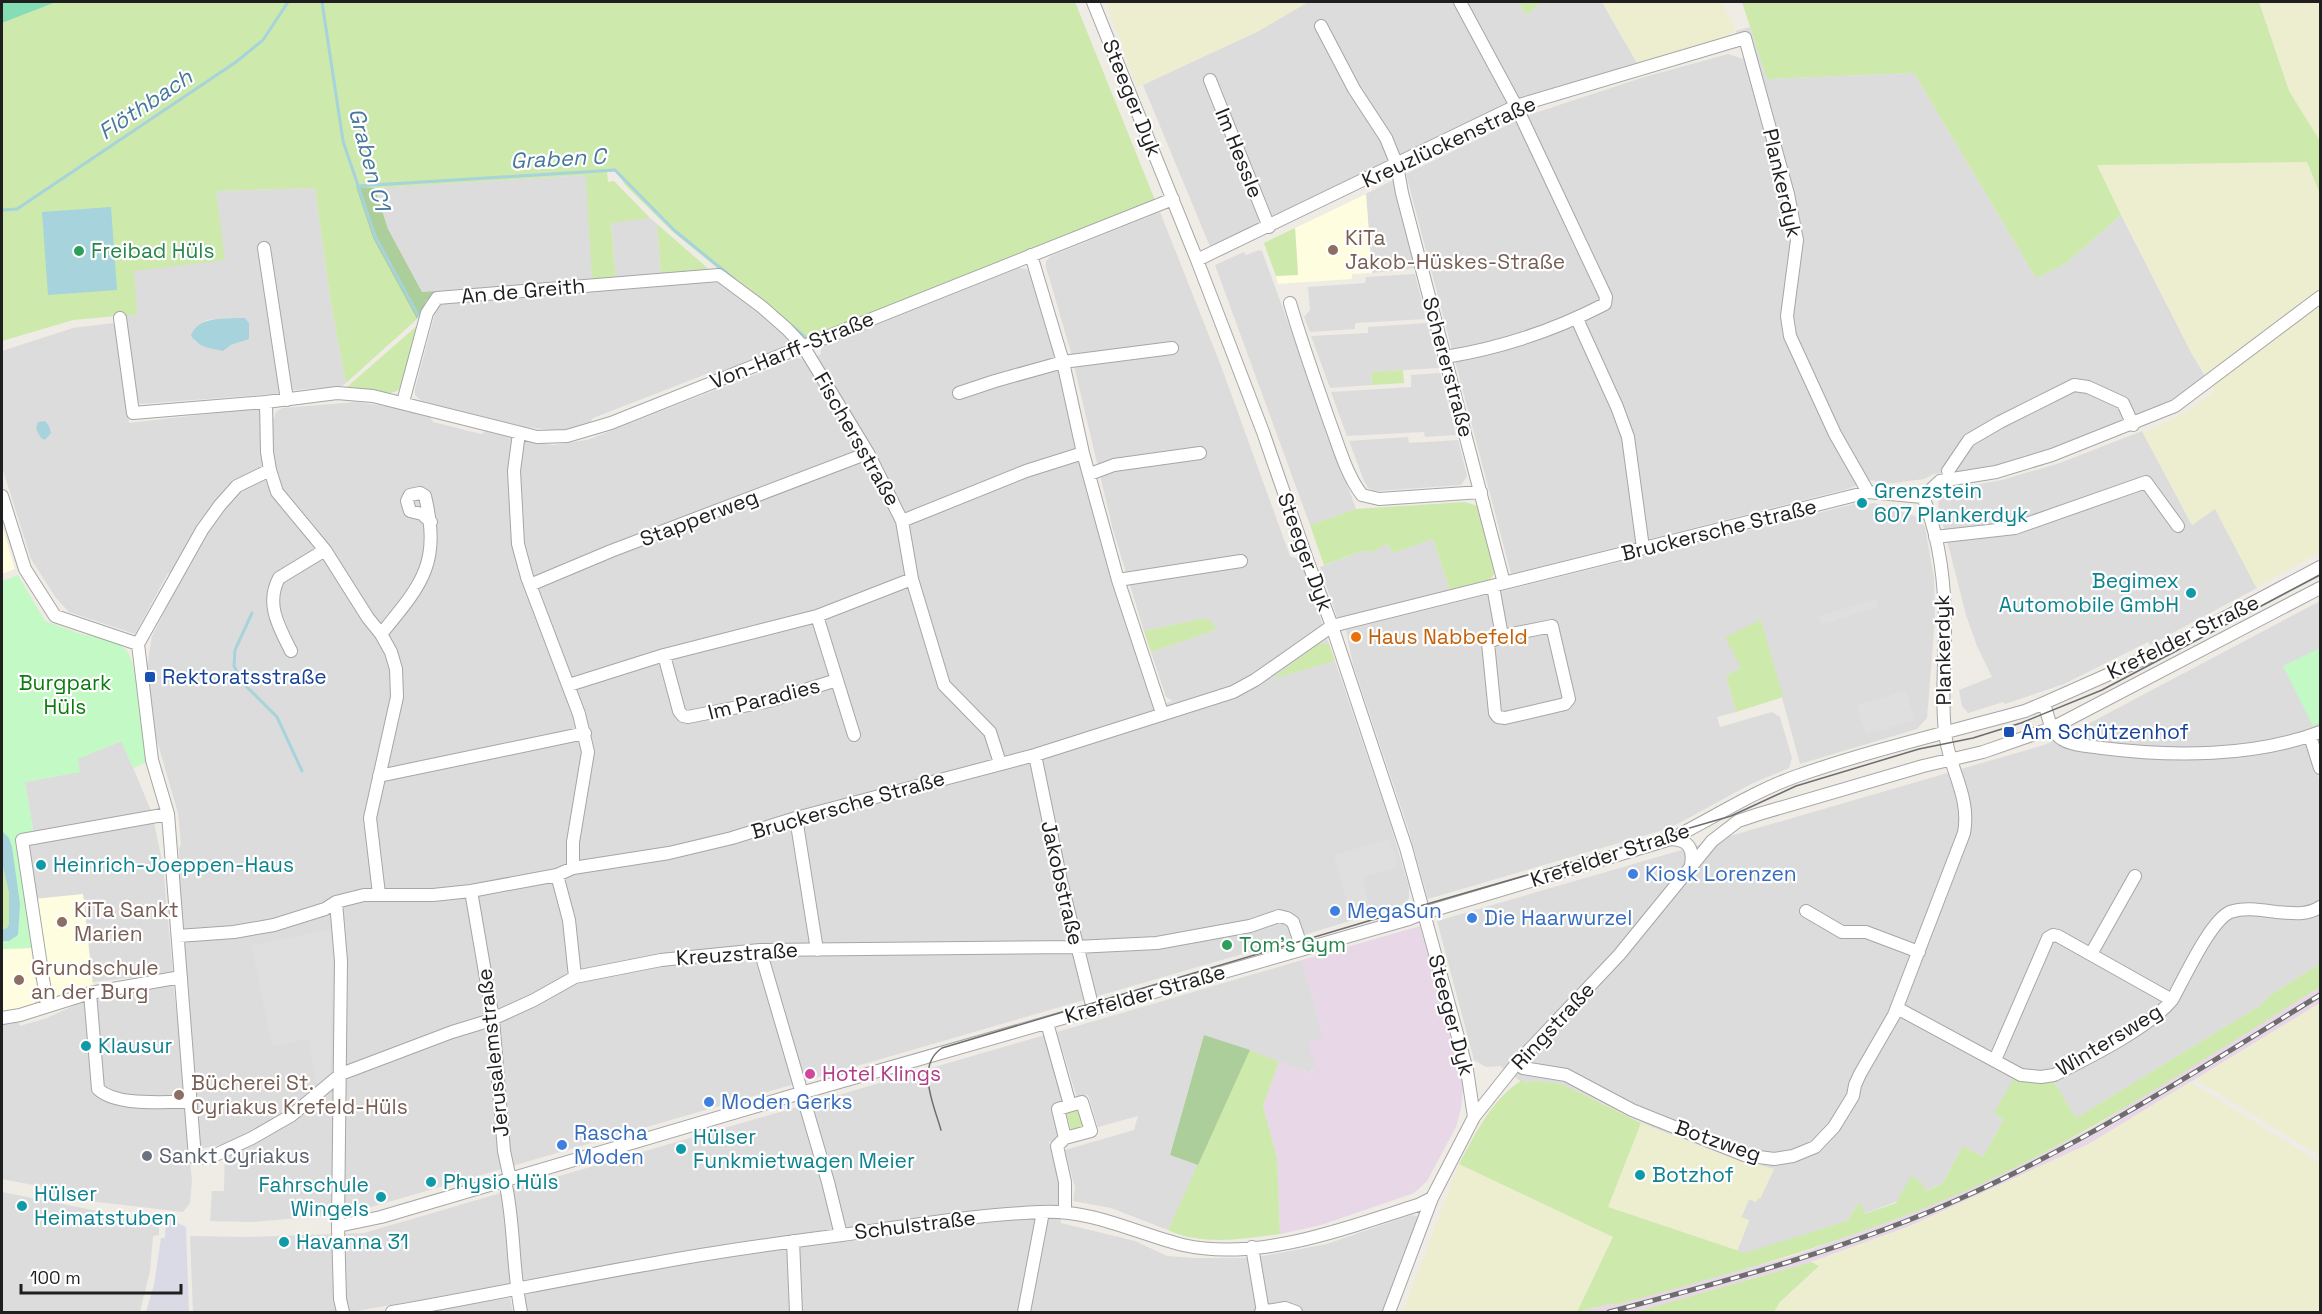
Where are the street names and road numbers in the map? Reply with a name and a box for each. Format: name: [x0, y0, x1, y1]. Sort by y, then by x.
street label: Steeger Dyk: [1097, 35, 1168, 161]
street label: Kreuzlückenstraße: [1357, 89, 1540, 194]
street label: Im Hessle: [1209, 104, 1270, 202]
street label: Plankerdyk: [1757, 126, 1808, 240]
street label: An de Greith: [460, 272, 586, 309]
street label: Schererstraße: [1417, 294, 1480, 440]
street label: Von-Harff-Straße: [706, 304, 878, 395]
street label: Fischersstraße: [808, 367, 907, 510]
street label: Stapperweg: [636, 483, 762, 552]
street label: Steeger Dyk: [1272, 489, 1339, 615]
street label: Bruckersche Straße: [1618, 492, 1819, 567]
street label: Krefelder Straße: [2102, 588, 2263, 685]
street label: Plankerdyk: [1928, 594, 1957, 706]
street label: Im Paradies: [705, 672, 823, 725]
street label: Bruckersche Straße: [748, 764, 948, 845]
street label: Krefelder Straße: [1527, 816, 1693, 893]
street label: Jakobstraße: [1035, 818, 1090, 948]
street label: Kreuzstraße: [675, 936, 799, 971]
street label: Steeger Dyk: [1422, 951, 1481, 1078]
street label: Krefelder Straße: [1061, 958, 1228, 1029]
street label: Jerusalemstraße: [470, 967, 515, 1139]
street label: Ringstraße: [1505, 976, 1600, 1075]
street label: Wintersweg: [2051, 997, 2167, 1082]
street label: Botzweg: [1671, 1113, 1765, 1168]
street label: Schulstraße: [853, 1204, 977, 1245]

